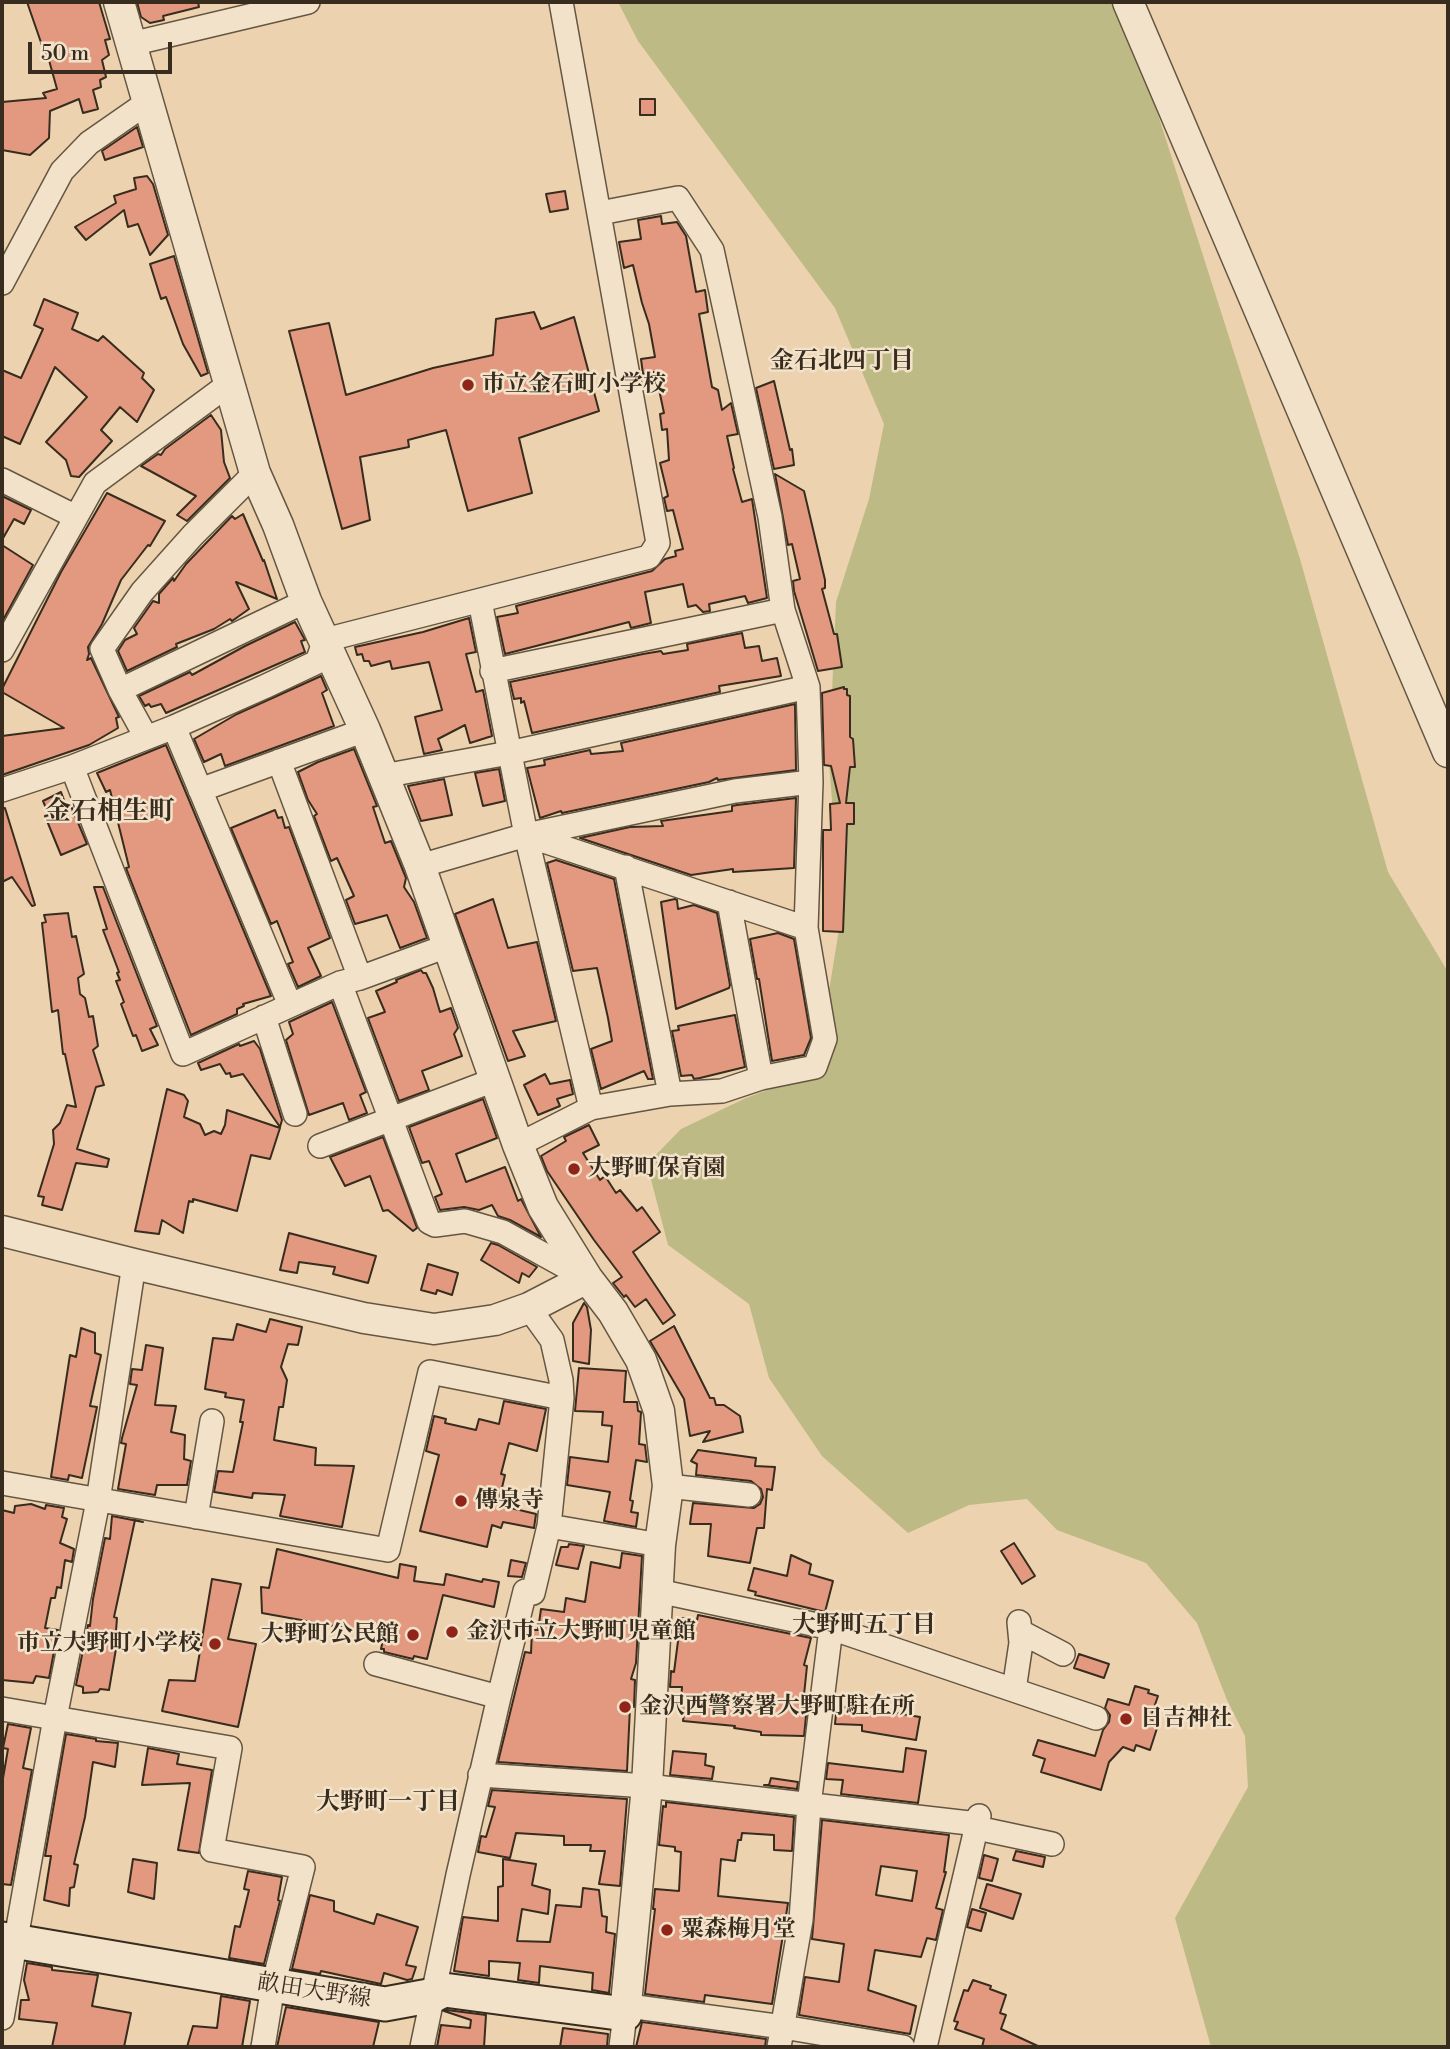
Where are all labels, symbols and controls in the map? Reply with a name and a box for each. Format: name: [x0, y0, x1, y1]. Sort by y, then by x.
scale bar: [32, 28, 175, 72]
text: 50 m: [41, 41, 89, 67]
district label: 金石北四丁目: [770, 348, 914, 376]
place label: 市立金石町小学校: [482, 371, 666, 399]
marker: 市立金石町小学校: [460, 377, 476, 393]
district label: 金石相生町: [45, 797, 175, 829]
place label: 大野町保育園: [588, 1155, 726, 1183]
marker: 大野町保育園: [566, 1161, 582, 1177]
place label: 傳泉寺: [475, 1487, 544, 1515]
marker: 傳泉寺: [453, 1493, 469, 1509]
district label: 大野町五丁目: [792, 1612, 936, 1640]
place label: 金沢市立大野町児童館: [466, 1618, 696, 1646]
place label: 大野町公民館: [261, 1621, 399, 1649]
marker: 金沢市立大野町児童館: [444, 1624, 460, 1640]
marker: 大野町公民館: [405, 1627, 421, 1643]
place label: 市立大野町小学校: [17, 1630, 201, 1658]
marker: 市立大野町小学校: [207, 1636, 223, 1652]
place label: 金沢西警察署大野町駐在所: [639, 1693, 915, 1721]
marker: 金沢西警察署大野町駐在所: [617, 1699, 633, 1715]
place label: 日吉神社: [1140, 1705, 1232, 1733]
marker: 日吉神社: [1118, 1711, 1134, 1727]
district label: 大野町一丁目: [316, 1789, 460, 1817]
place label: 粟森梅月堂: [681, 1916, 796, 1944]
marker: 粟森梅月堂: [659, 1922, 675, 1938]
street label: 畝田大野線: [255, 1969, 373, 2015]

